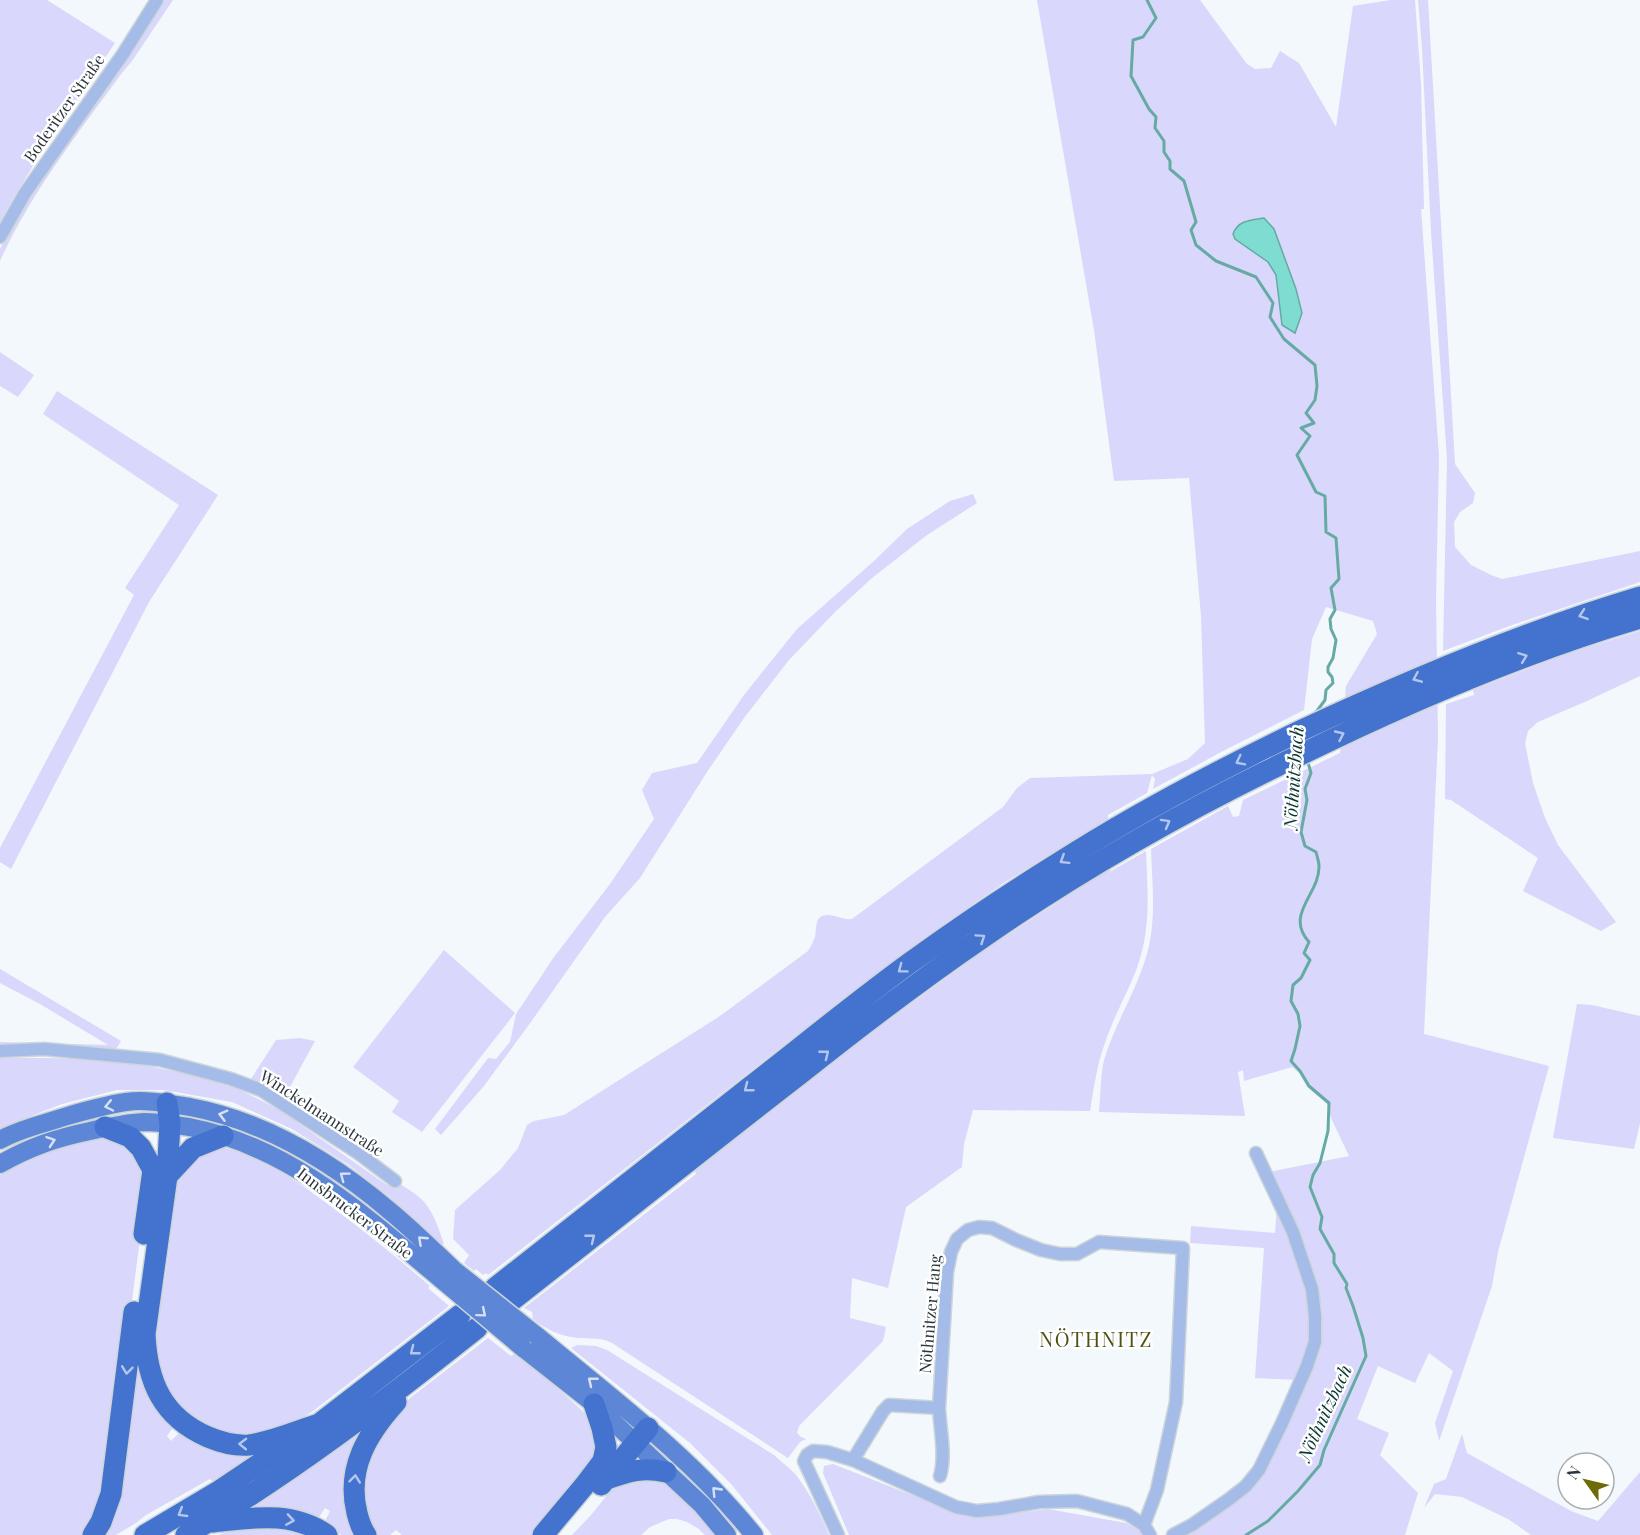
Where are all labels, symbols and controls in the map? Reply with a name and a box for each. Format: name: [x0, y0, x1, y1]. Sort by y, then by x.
street label: Boderitzer Straße: [19, 50, 109, 166]
one-way arrow: [1578, 608, 1589, 621]
one-way arrow: [1517, 652, 1528, 665]
one-way arrow: [1412, 671, 1423, 683]
water label: Nöthnitzbach: [1277, 726, 1309, 832]
one-way arrow: [1334, 731, 1345, 743]
one-way arrow: [1236, 754, 1246, 765]
one-way arrow: [1160, 819, 1170, 830]
one-way arrow: [1059, 852, 1070, 863]
one-way arrow: [975, 934, 986, 945]
one-way arrow: [898, 962, 909, 973]
one-way arrow: [818, 1050, 829, 1061]
street label: Winckelmannstraße: [255, 1064, 388, 1161]
one-way arrow: [744, 1081, 755, 1092]
one-way arrow: [104, 1099, 114, 1112]
one-way arrow: [218, 1110, 229, 1122]
one-way arrow: [45, 1136, 56, 1149]
street label: Innsbrucker Straße: [294, 1162, 417, 1263]
one-way arrow: [339, 1172, 350, 1183]
one-way arrow: [584, 1234, 595, 1245]
one-way arrow: [418, 1237, 429, 1248]
street label: Nöthnitzer Hang: [914, 1253, 945, 1374]
one-way arrow: [475, 1306, 486, 1317]
district label: NÖTHNITZ: [1039, 1325, 1153, 1352]
one-way arrow: [410, 1343, 421, 1354]
water label: Nöthnitzbach: [1291, 1361, 1357, 1466]
one-way arrow: [121, 1365, 133, 1374]
one-way arrow: [588, 1378, 599, 1389]
one-way arrow: [238, 1437, 247, 1450]
north arrow: [1556, 1451, 1616, 1511]
text: N: [1561, 1461, 1585, 1483]
one-way arrow: [348, 1474, 361, 1483]
one-way arrow: [712, 1487, 723, 1498]
one-way arrow: [178, 1506, 188, 1518]
one-way arrow: [285, 1513, 295, 1525]

